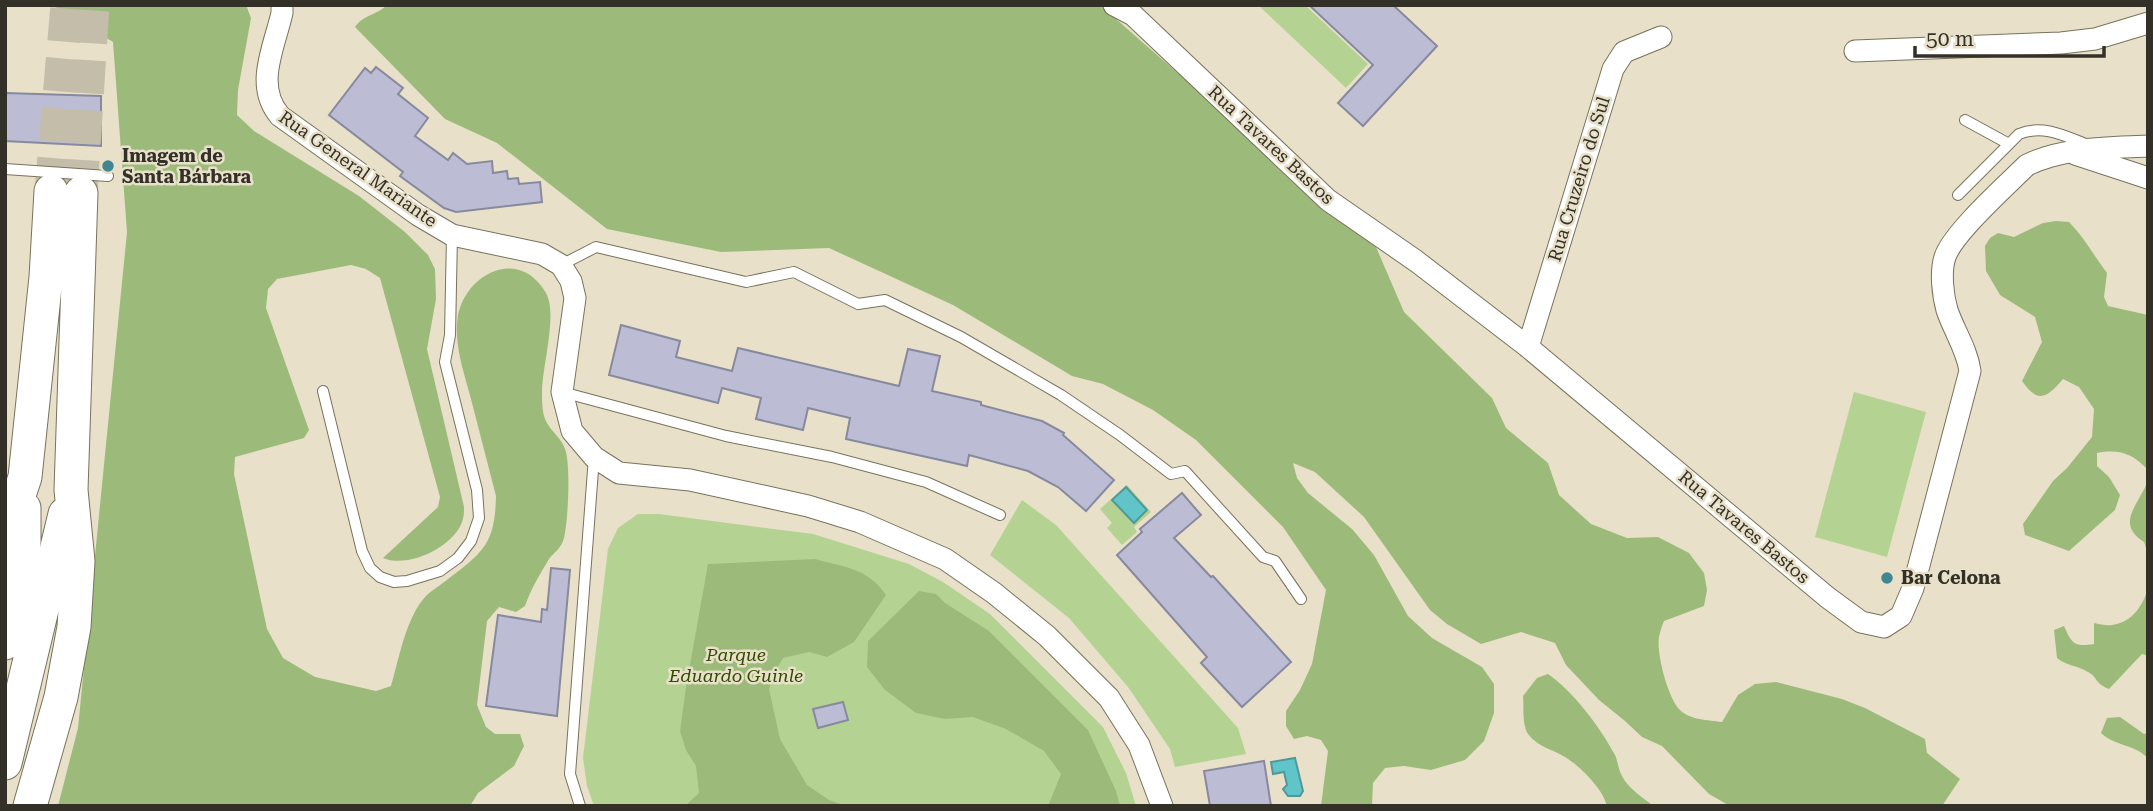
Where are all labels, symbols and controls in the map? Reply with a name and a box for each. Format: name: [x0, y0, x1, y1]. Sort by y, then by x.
scale bar: [1915, 14, 2104, 58]
text: 50 m: [1926, 27, 1974, 51]
street label: Rua Tavares Bastos: [1204, 81, 1339, 208]
street label: Rua Cruzeiro do Sul: [1543, 93, 1614, 264]
street label: Rua General Mariante: [275, 106, 441, 231]
place label: Imagem de Santa Bárbara: [122, 145, 252, 187]
marker: Imagem de Santa Bárbara: [100, 158, 116, 174]
street label: Rua Tavares Bastos: [1675, 466, 1814, 587]
place label: Bar Celona: [1901, 567, 2001, 588]
marker: Bar Celona: [1879, 570, 1895, 586]
park label: Parque Eduardo Guinle: [668, 644, 803, 686]

